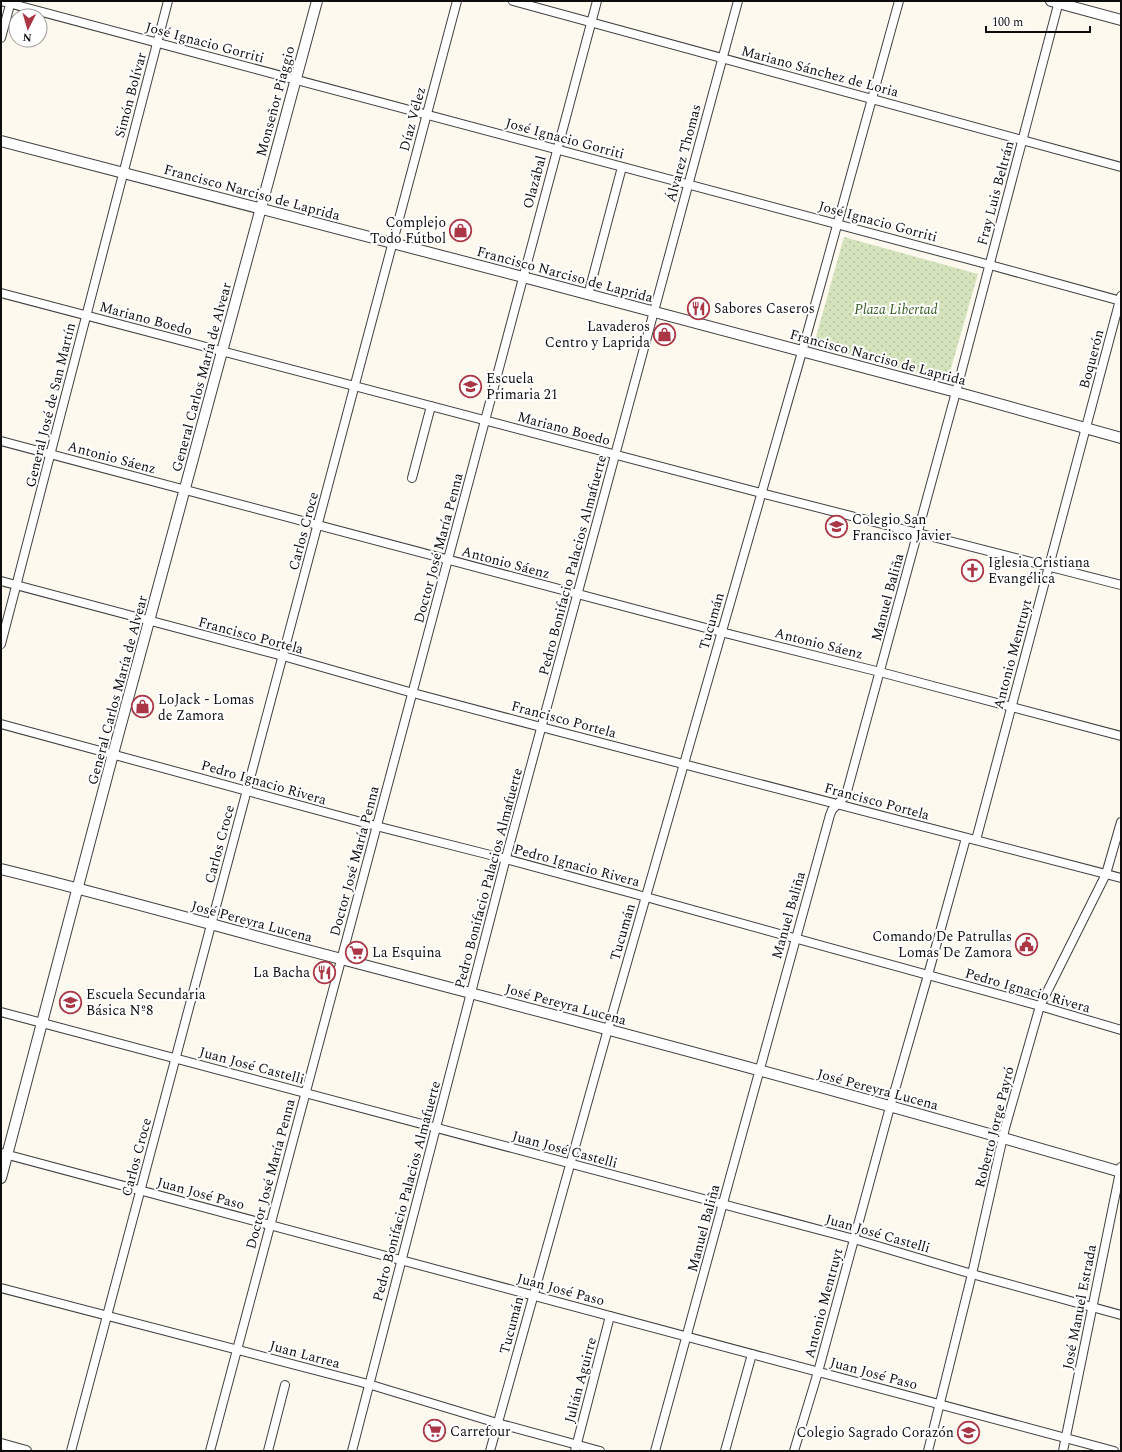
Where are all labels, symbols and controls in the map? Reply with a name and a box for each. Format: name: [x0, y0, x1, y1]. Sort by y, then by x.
north arrow: [8, 8, 48, 48]
scale bar: [986, 8, 1090, 34]
text: 100 m: [992, 13, 1023, 32]
street label: José Ignacio Gorriti: [143, 17, 267, 68]
text: N: [22, 29, 32, 46]
street label: Mariano Sánchez de Loria: [739, 40, 901, 103]
street label: Monseñor Piaggio: [251, 43, 300, 159]
street label: Simón Bolívar: [109, 50, 152, 140]
street label: Díaz Vélez: [394, 84, 431, 154]
street label: Álvarez Thomas: [660, 102, 707, 204]
street label: José Ignacio Gorriti: [503, 113, 627, 164]
street label: Fray Luis Beltrán: [971, 138, 1020, 248]
street label: Olazábal: [517, 153, 552, 211]
street label: Francisco Narciso de Laprida: [161, 159, 343, 226]
street label: José Ignacio Gorriti: [816, 196, 940, 247]
place label: Complejo Todo Fútbol: [370, 212, 446, 249]
shop icon: Complejo Todo Fútbol: [448, 217, 474, 243]
street label: Francisco Narciso de Laprida: [474, 241, 656, 308]
street label: General Carlos María de Alvear: [166, 280, 237, 474]
restaurant icon: Sabores Caseros: [686, 295, 712, 321]
street label: Mariano Boedo: [97, 296, 195, 341]
place label: Sabores Caseros: [714, 298, 815, 319]
park label: Plaza Libertad: [854, 299, 938, 320]
place label: Lavaderos Centro y Laprida: [545, 316, 650, 353]
street label: General José de San Martín: [20, 320, 81, 490]
shop icon: Lavaderos Centro y Laprida: [652, 321, 678, 347]
street label: Francisco Narciso de Laprida: [787, 324, 969, 391]
street label: Boquerón: [1073, 327, 1109, 391]
place label: Escuela Primaria 21: [486, 368, 558, 405]
school or university icon: Escuela Primaria 21: [457, 373, 483, 399]
street label: Mariano Boedo: [515, 406, 613, 451]
street label: Antonio Sáenz: [65, 436, 158, 479]
street label: Pedro Bonifacio Palacios Almafuerte: [533, 452, 612, 678]
street label: Doctor José María Penna: [408, 470, 469, 626]
street label: Carlos Croce: [283, 489, 324, 573]
place label: Colegio San Francisco Javier: [852, 509, 952, 546]
school or university icon: Colegio San Francisco Javier: [823, 514, 849, 540]
street label: Antonio Sáenz: [459, 541, 552, 584]
street label: Manuel Baliña: [866, 551, 909, 643]
place label: Iglesia Cristiana Evangélica: [988, 552, 1090, 589]
church icon: Iglesia Cristiana Evangélica: [960, 557, 986, 583]
street label: Tucumán: [693, 590, 730, 652]
street label: General Carlos María de Alvear: [82, 593, 153, 787]
street label: Antonio Mentruyt: [988, 597, 1037, 712]
street label: Francisco Portela: [196, 611, 306, 660]
street label: Antonio Sáenz: [772, 622, 865, 665]
place label: LoJack - Lomas de Zamora: [158, 689, 254, 726]
shop icon: LoJack - Lomas de Zamora: [130, 694, 156, 720]
street label: Francisco Portela: [509, 695, 619, 744]
street label: Pedro Ignacio Rivera: [199, 755, 329, 810]
street label: Pedro Bonifacio Palacios Almafuerte: [449, 765, 528, 991]
street label: Francisco Portela: [822, 777, 932, 826]
street label: Doctor José María Penna: [324, 783, 385, 939]
street label: Carlos Croce: [199, 802, 240, 886]
street label: Pedro Ignacio Rivera: [512, 839, 642, 892]
street label: Manuel Baliña: [766, 869, 811, 961]
street label: José Pereyra Lucena: [189, 895, 315, 948]
street label: Tucumán: [604, 901, 641, 963]
place label: Comando De Patrullas Lomas De Zamora: [872, 926, 1012, 963]
public building icon: Comando De Patrullas Lomas De Zamora: [1014, 931, 1040, 957]
supermarket icon: La Esquina: [344, 939, 370, 965]
place label: La Esquina: [372, 942, 441, 963]
restaurant icon: La Bacha: [312, 959, 338, 985]
place label: La Bacha: [253, 962, 310, 983]
street label: Pedro Ignacio Rivera: [963, 963, 1093, 1018]
street label: José Pereyra Lucena: [503, 978, 629, 1031]
place label: Escuela Secundaria Básica Nº8: [86, 984, 206, 1021]
school or university icon: Escuela Secundaria Básica Nº8: [58, 989, 84, 1015]
street label: Juan José Castelli: [197, 1041, 307, 1090]
street label: José Pereyra Lucena: [815, 1063, 941, 1116]
street label: Roberto Jorge Payró: [969, 1064, 1020, 1190]
street label: Pedro Bonifacio Palacios Almafuerte: [367, 1078, 446, 1304]
street label: Doctor José María Penna: [240, 1096, 301, 1252]
street label: Carlos Croce: [116, 1115, 157, 1199]
street label: Juan José Castelli: [510, 1125, 620, 1174]
street label: Juan José Paso: [155, 1172, 247, 1215]
street label: Manuel Baliña: [682, 1182, 725, 1274]
street label: Juan José Castelli: [823, 1209, 933, 1258]
street label: José Manuel Estrada: [1057, 1243, 1102, 1371]
street label: Antonio Mentruyt: [799, 1246, 848, 1361]
street label: Juan José Paso: [515, 1268, 607, 1311]
street label: Tucumán: [494, 1294, 529, 1356]
street label: Juan Larrea: [267, 1335, 343, 1374]
street label: Julián Aguirre: [559, 1335, 602, 1425]
street label: Juan José Paso: [828, 1352, 920, 1395]
supermarket icon: Carrefour: [421, 1418, 447, 1444]
school or university icon: Colegio Sagrado Corazón: [956, 1419, 982, 1445]
place label: Carrefour: [450, 1421, 511, 1442]
place label: Colegio Sagrado Corazón: [796, 1422, 954, 1443]

